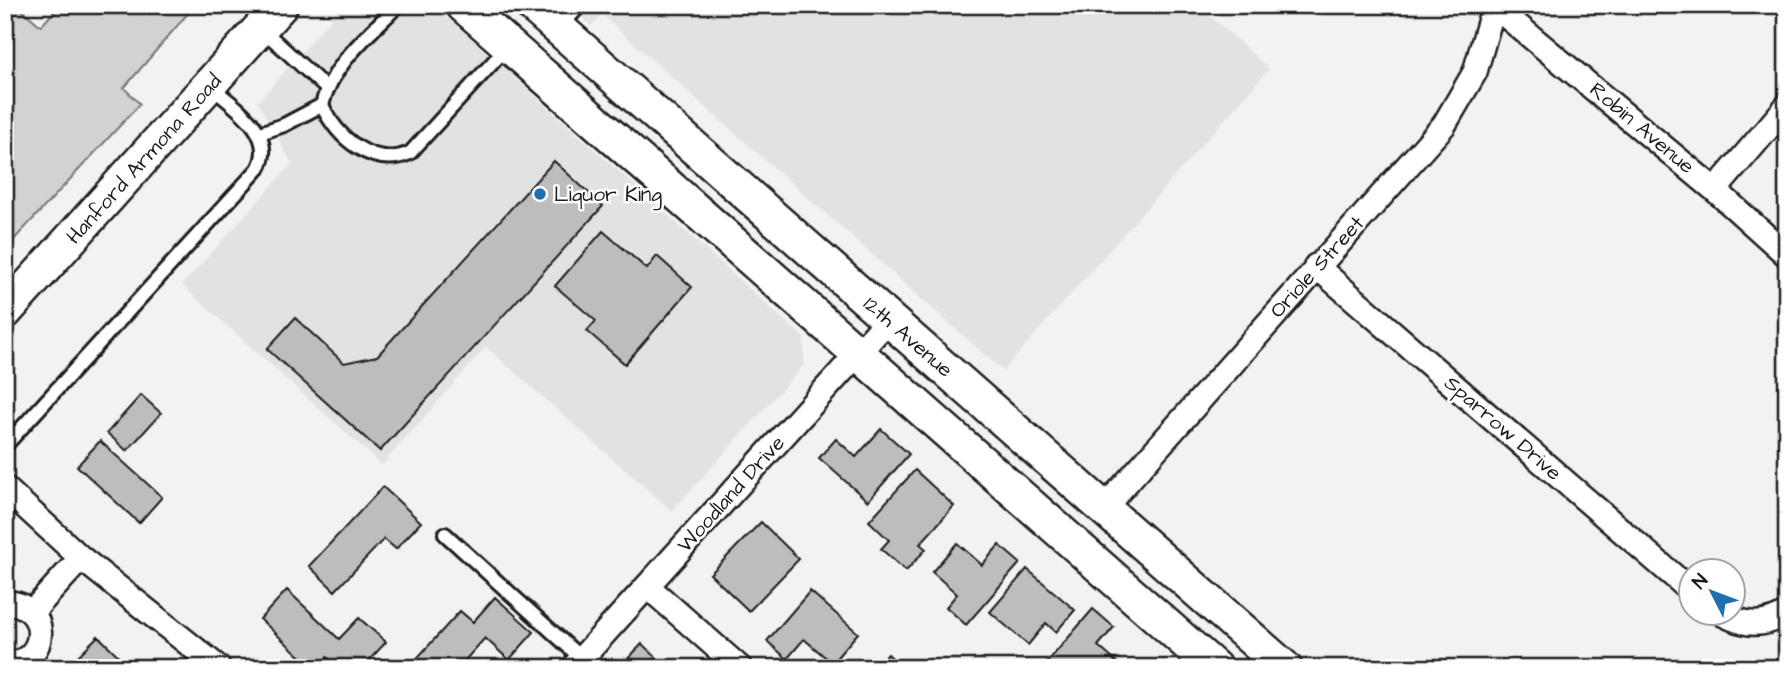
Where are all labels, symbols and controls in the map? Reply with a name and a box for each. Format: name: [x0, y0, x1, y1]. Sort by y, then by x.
street label: Hanford Armona Road: [60, 67, 229, 250]
street label: Robin Avenue: [1583, 75, 1701, 181]
place label: Liquor King: [554, 180, 662, 211]
marker: Liquor King: [532, 186, 548, 202]
street label: Oriole Street: [1263, 209, 1371, 324]
street label: 12th Avenue: [857, 290, 959, 384]
street label: Sparrow Drive: [1437, 369, 1568, 488]
street label: Woodland Drive: [671, 429, 791, 559]
north arrow: [1676, 558, 1746, 628]
text: N: [1686, 568, 1715, 595]

